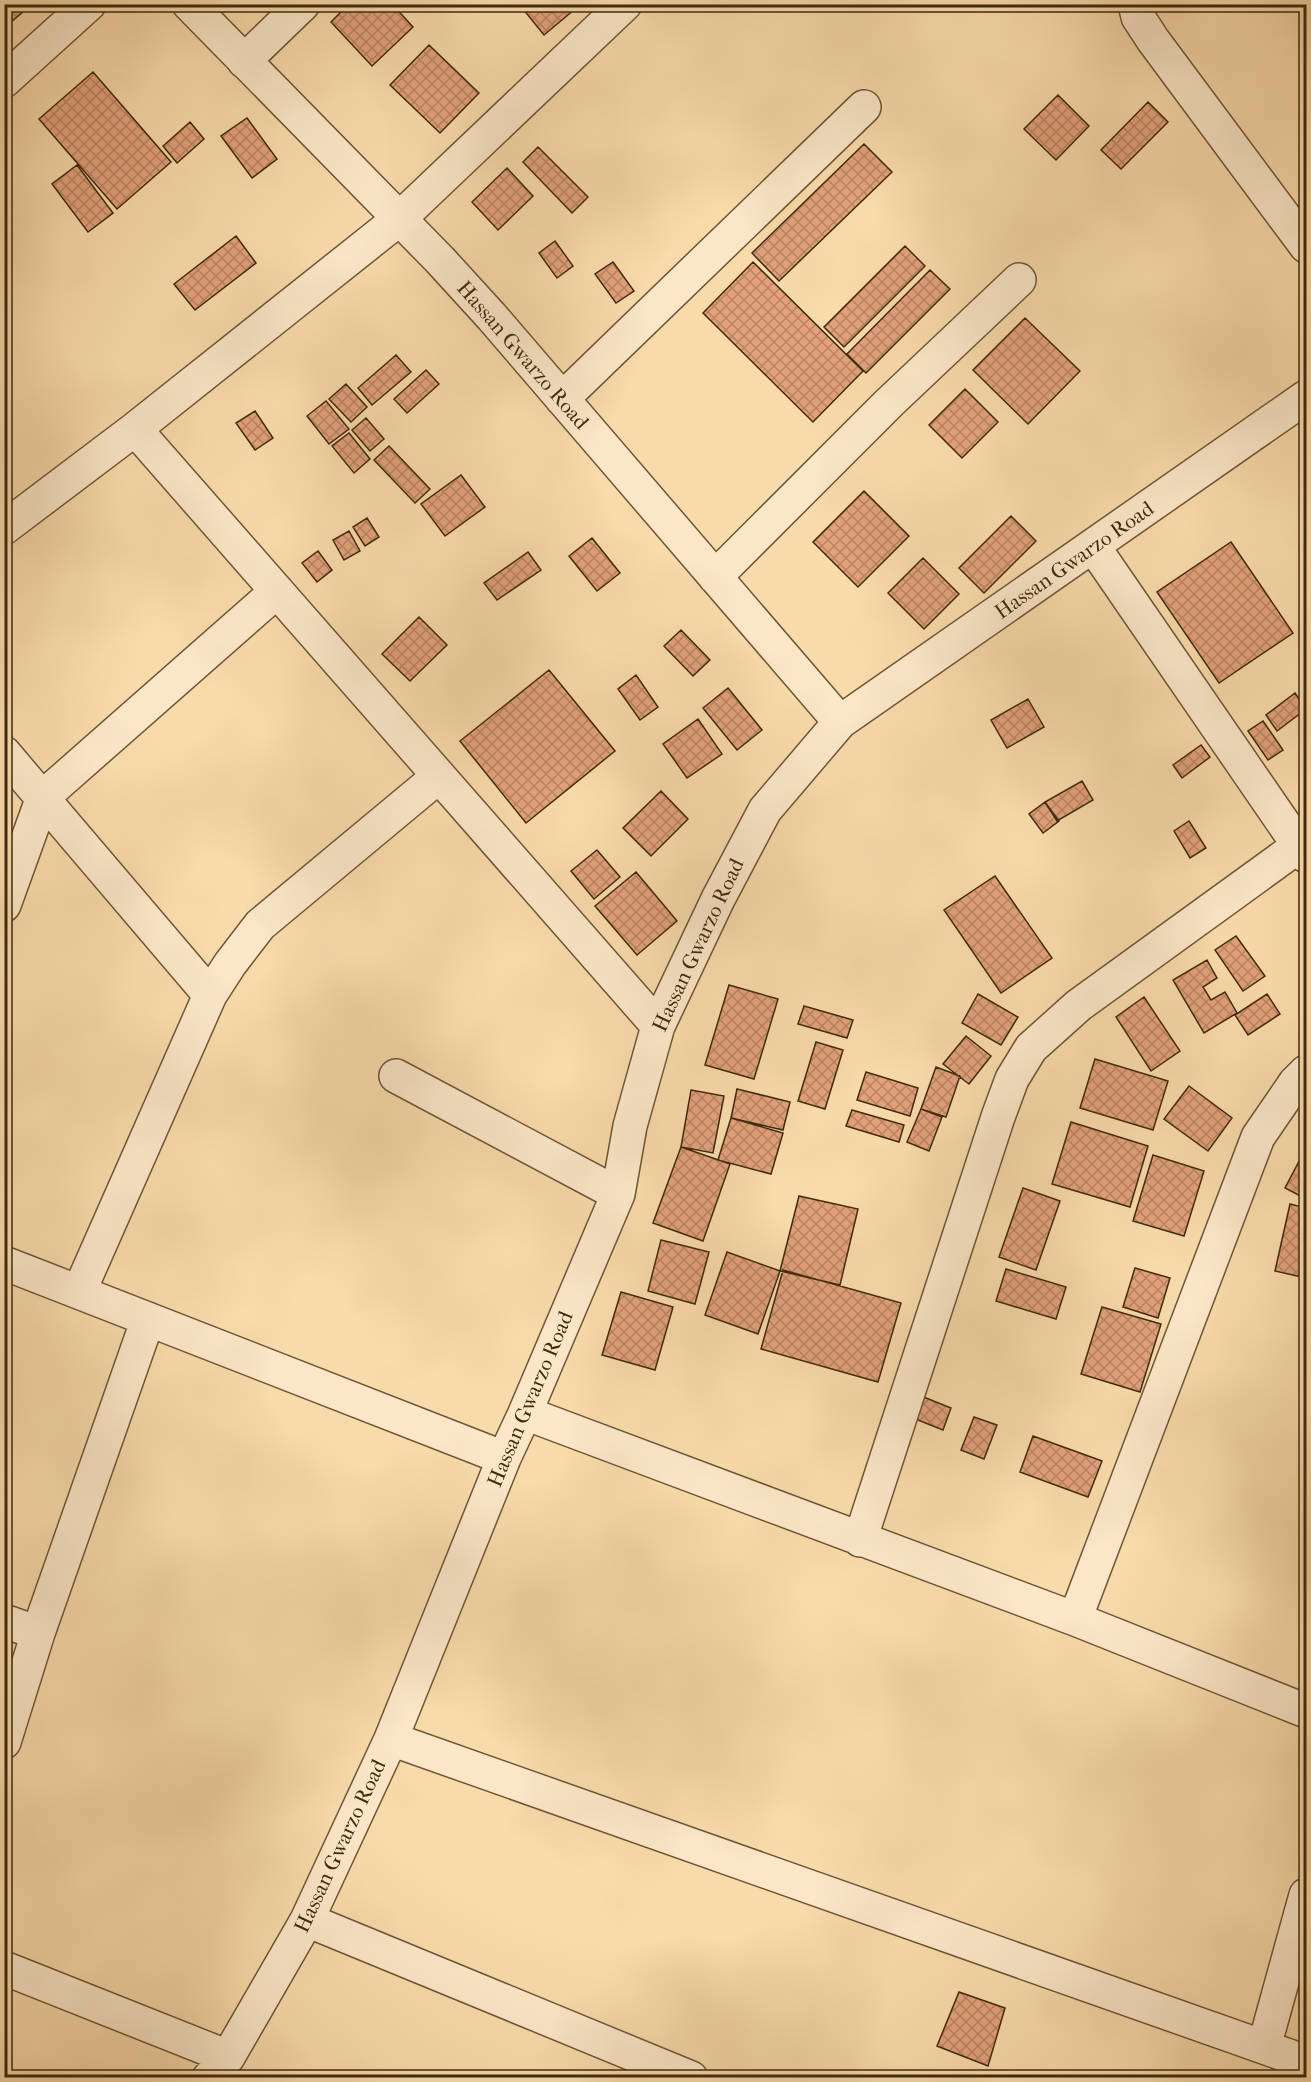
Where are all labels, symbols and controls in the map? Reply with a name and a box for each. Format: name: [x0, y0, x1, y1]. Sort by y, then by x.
street label: Hassan Gwarzo Road: [452, 276, 594, 434]
street label: Hassan Gwarzo Road: [990, 496, 1158, 624]
street label: Hassan Gwarzo Road: [647, 854, 749, 1035]
street label: Hassan Gwarzo Road: [482, 1307, 578, 1490]
street label: Hassan Gwarzo Road: [289, 1755, 391, 1936]

